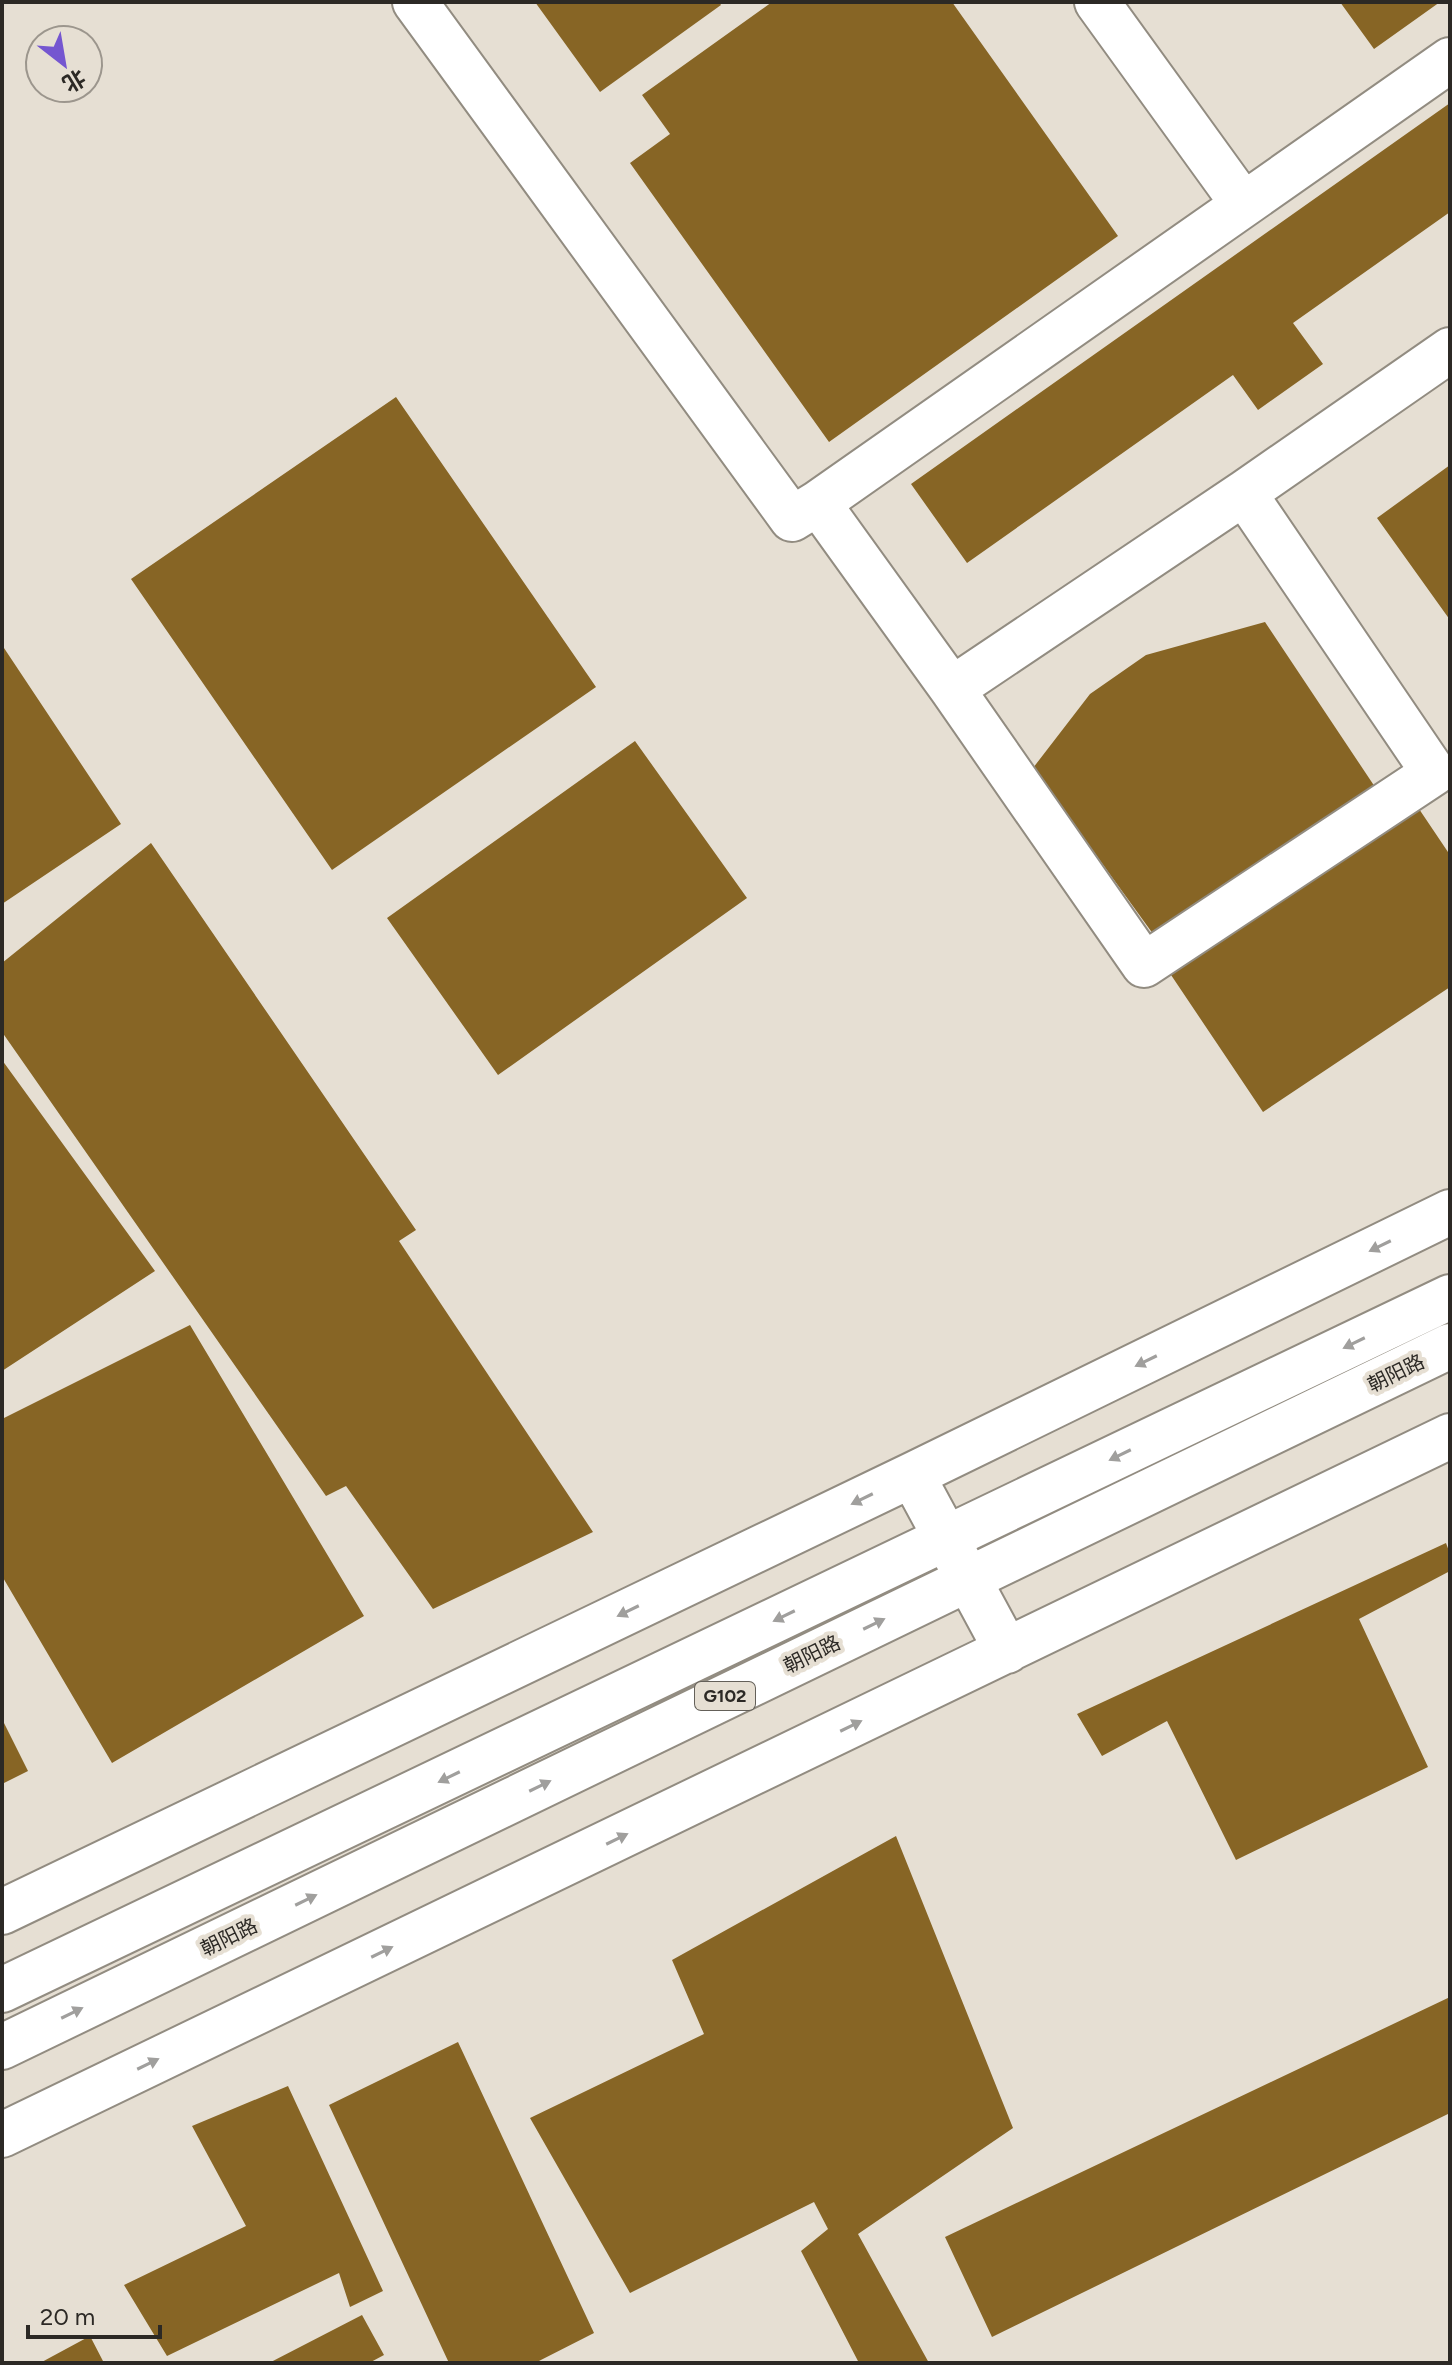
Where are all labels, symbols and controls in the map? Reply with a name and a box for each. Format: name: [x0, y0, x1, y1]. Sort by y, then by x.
north arrow: [24, 24, 104, 104]
text: 北: [58, 63, 90, 98]
one-way arrow: [1368, 1240, 1391, 1253]
one-way arrow: [1343, 1336, 1366, 1350]
street label: 朝阳路: [1364, 1349, 1428, 1397]
one-way arrow: [1135, 1354, 1158, 1367]
one-way arrow: [1108, 1448, 1132, 1462]
one-way arrow: [851, 1492, 874, 1506]
one-way arrow: [616, 1604, 639, 1618]
one-way arrow: [773, 1609, 796, 1623]
one-way arrow: [863, 1617, 886, 1630]
street label: 朝阳路: [780, 1630, 844, 1678]
road number: G102: [695, 1682, 755, 1710]
one-way arrow: [840, 1720, 863, 1733]
one-way arrow: [437, 1770, 460, 1784]
one-way arrow: [528, 1779, 551, 1793]
one-way arrow: [605, 1832, 628, 1846]
one-way arrow: [294, 1893, 318, 1907]
street label: 朝阳路: [197, 1913, 261, 1961]
one-way arrow: [371, 1945, 394, 1959]
one-way arrow: [61, 2006, 84, 2020]
one-way arrow: [136, 2057, 160, 2071]
scale bar: [28, 2289, 160, 2339]
text: 20 m: [40, 2302, 95, 2331]

